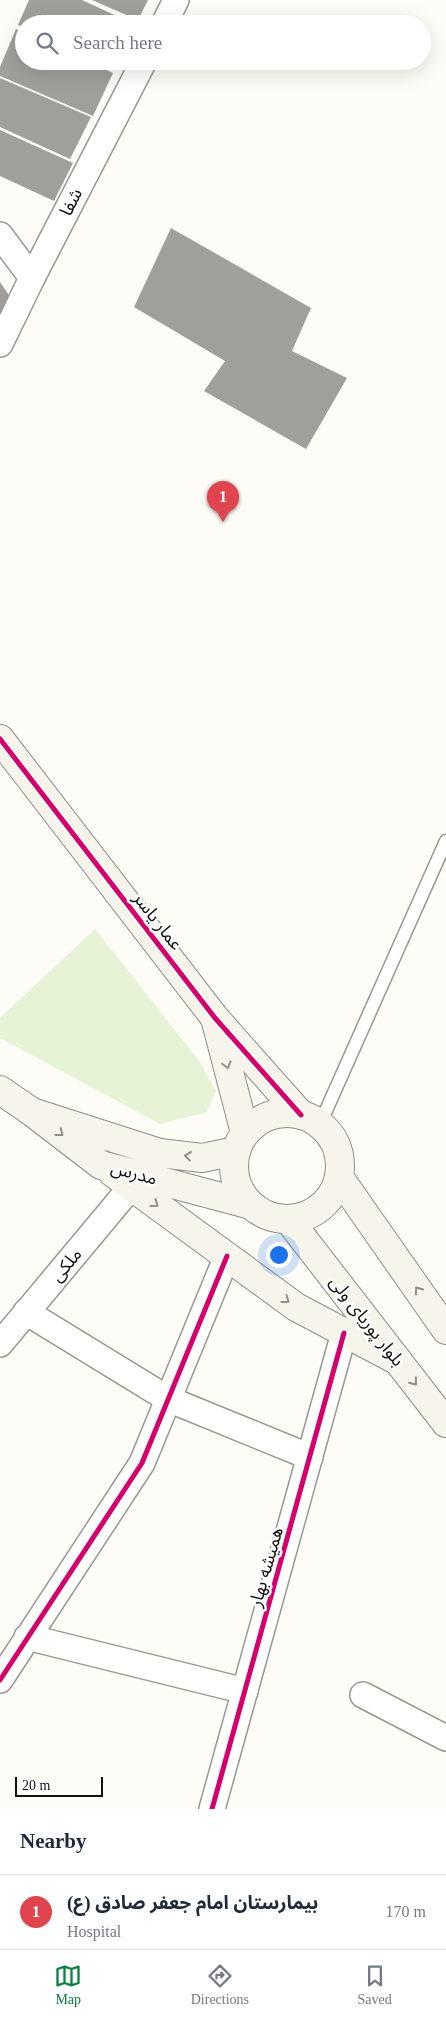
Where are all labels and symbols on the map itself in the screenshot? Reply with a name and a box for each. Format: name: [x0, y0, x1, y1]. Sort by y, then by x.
street label: شفا: [56, 185, 86, 219]
pin: 1: [207, 481, 239, 522]
street label: عمار یاسر: [128, 887, 187, 954]
one-way arrow: [221, 1061, 232, 1070]
one-way arrow: [54, 1127, 64, 1136]
one-way arrow: [183, 1151, 191, 1162]
street label: مدرس: [109, 1157, 159, 1190]
one-way arrow: [149, 1198, 159, 1207]
your location: [266, 1242, 292, 1268]
street label: ملکی: [46, 1244, 86, 1286]
street label: بلوار پوریای ولی: [325, 1272, 408, 1371]
one-way arrow: [415, 1286, 424, 1296]
one-way arrow: [280, 1294, 289, 1302]
one-way arrow: [409, 1376, 417, 1385]
street label: همیشه بهار: [245, 1525, 288, 1610]
scale bar: [15, 1774, 102, 1797]

